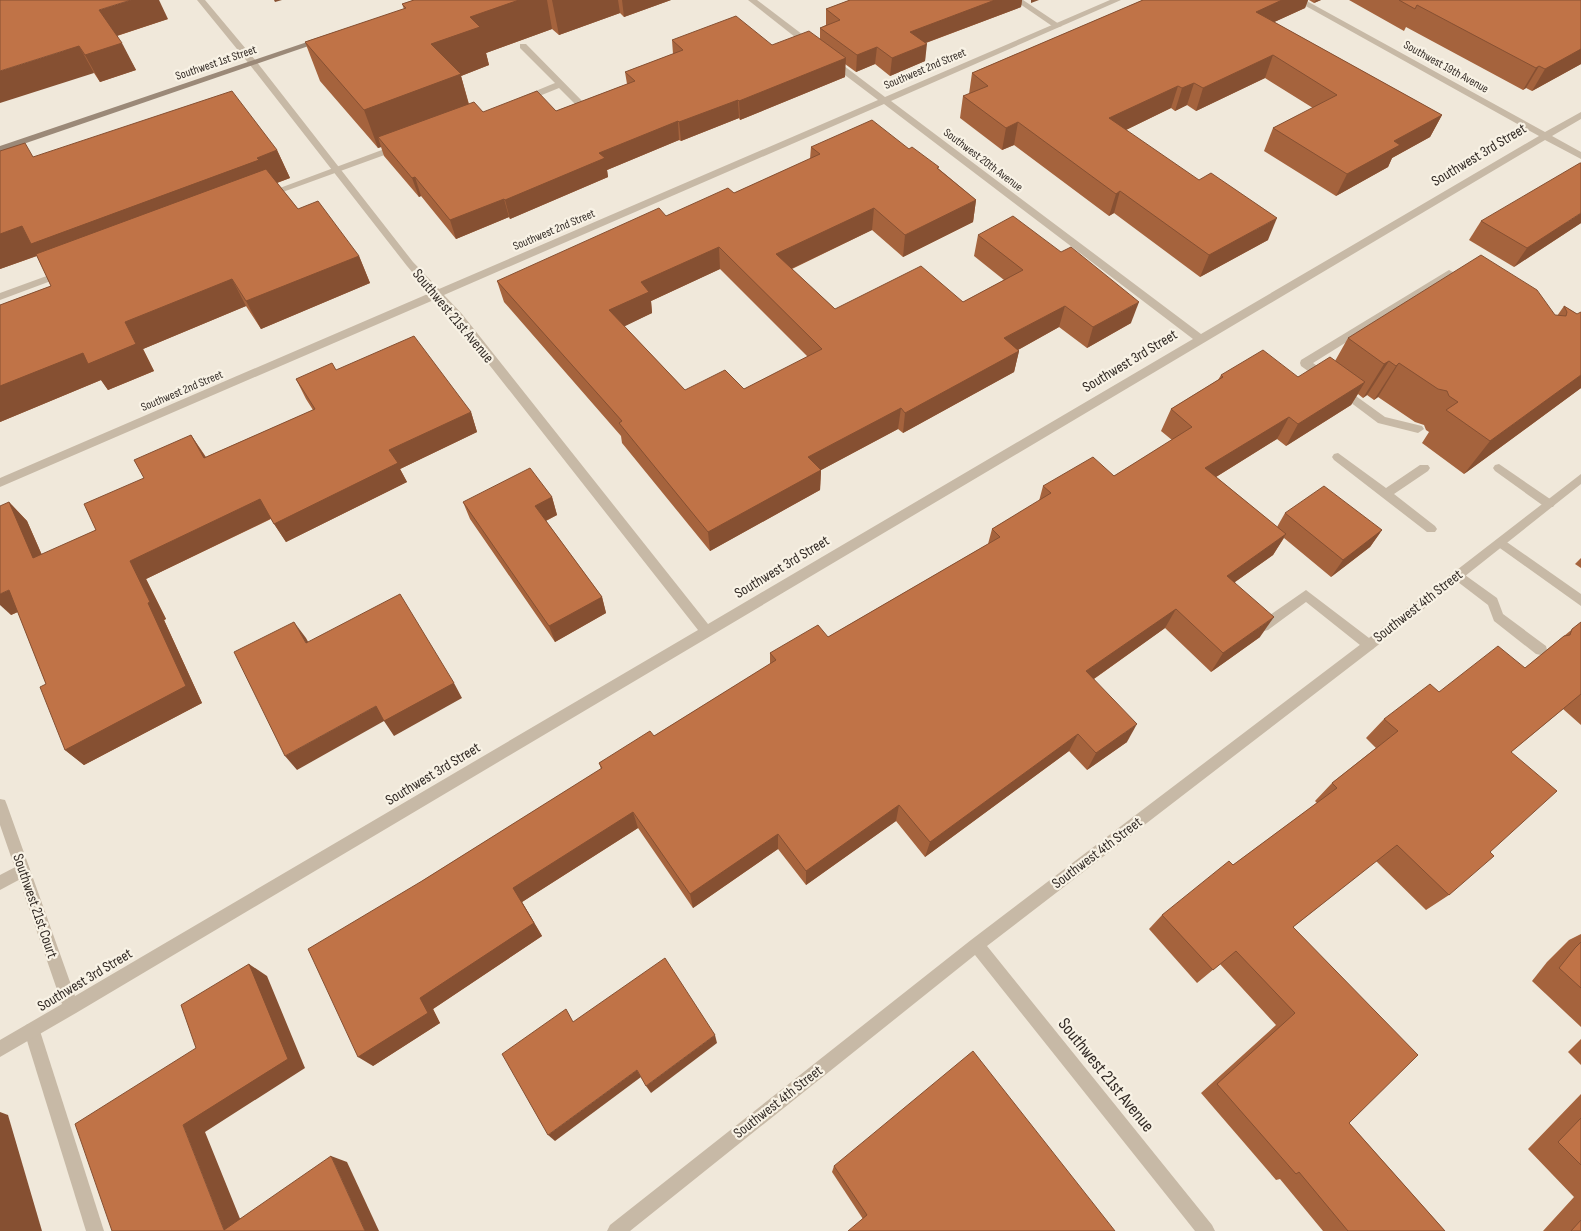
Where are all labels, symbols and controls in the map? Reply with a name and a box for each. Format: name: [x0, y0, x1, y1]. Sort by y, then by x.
street label: Southwest 19th Avenue: [1401, 37, 1491, 97]
street label: Southwest 1st Street: [174, 42, 259, 84]
street label: Southwest 2nd Street: [882, 45, 969, 93]
street label: Southwest 3rd Street: [1428, 119, 1530, 191]
street label: Southwest 20th Avenue: [940, 125, 1026, 195]
street label: Southwest 2nd Street: [511, 206, 598, 254]
street label: Southwest 21st Avenue: [408, 265, 498, 367]
street label: Southwest 3rd Street: [1079, 325, 1181, 397]
street label: Southwest 2nd Street: [139, 367, 226, 415]
street label: Southwest 3rd Street: [731, 531, 833, 603]
street label: Southwest 4th Street: [1370, 565, 1467, 647]
street label: Southwest 3rd Street: [382, 738, 484, 810]
street label: Southwest 4th Street: [1048, 813, 1146, 893]
street label: Southwest 21st Court: [8, 851, 62, 961]
street label: Southwest 3rd Street: [34, 944, 136, 1016]
street label: Southwest 21st Avenue: [1054, 1014, 1158, 1136]
street label: Southwest 4th Street: [730, 1061, 827, 1143]

